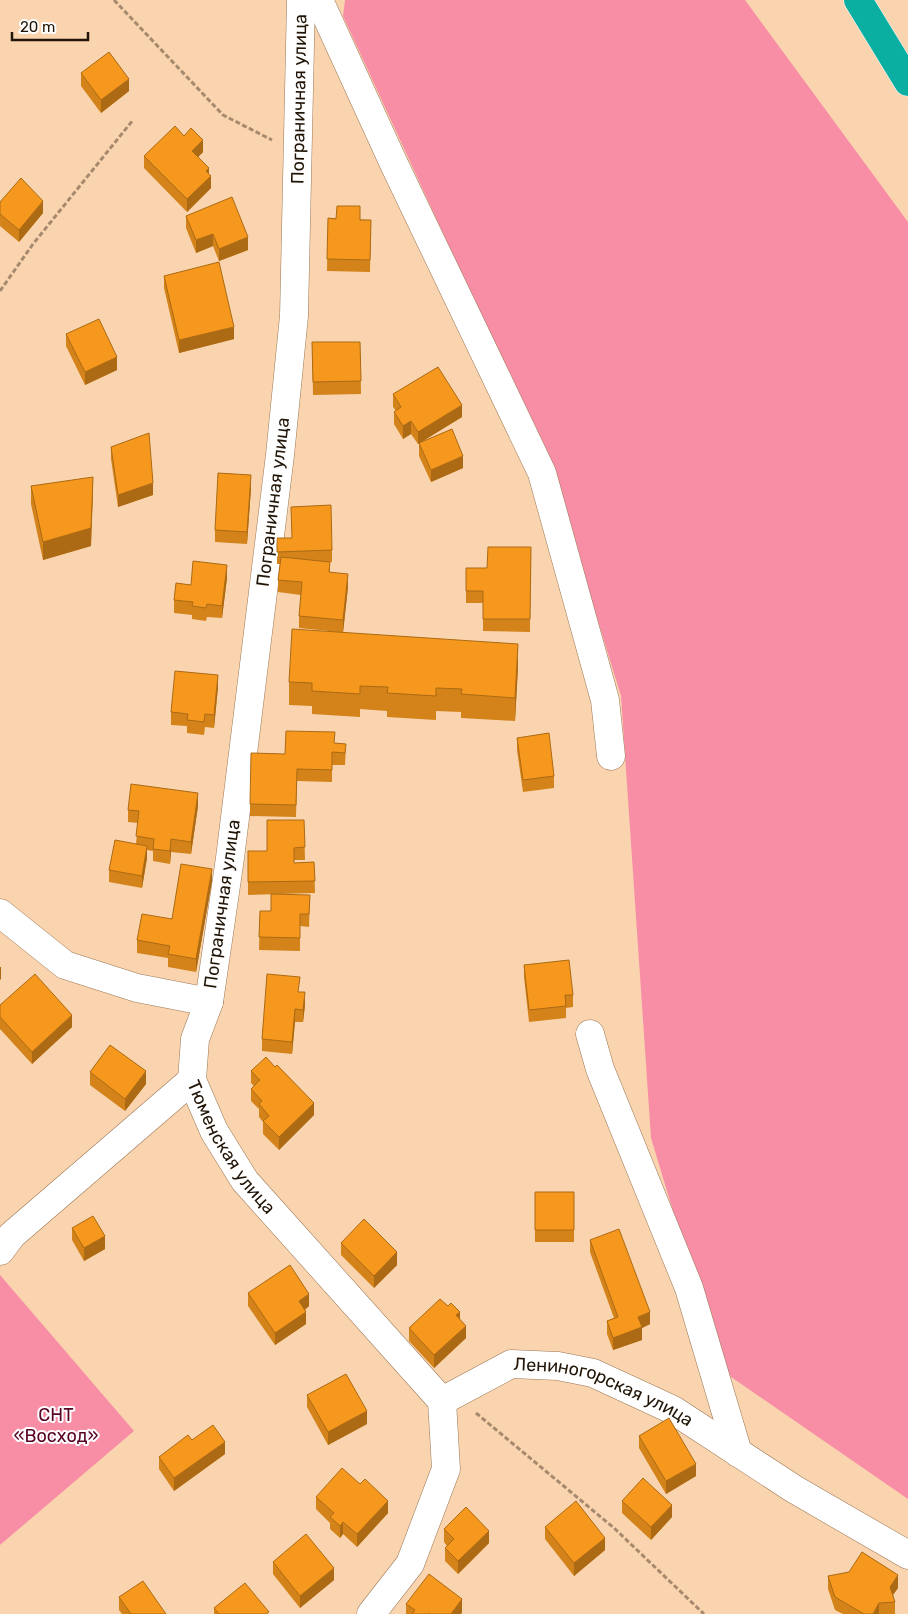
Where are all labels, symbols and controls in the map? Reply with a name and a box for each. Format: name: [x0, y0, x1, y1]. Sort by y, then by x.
scale bar: [12, 10, 89, 42]
street label: Пограничная улица: [287, 14, 311, 184]
text: 20 m: [20, 18, 55, 36]
street label: Пограничная улица: [252, 416, 294, 588]
street label: Пограничная улица: [199, 818, 245, 990]
street label: Тюменская улица: [182, 1077, 280, 1218]
street label: Лениногорская улица: [513, 1353, 697, 1431]
park label: СНТ «Восход»: [13, 1404, 99, 1447]

